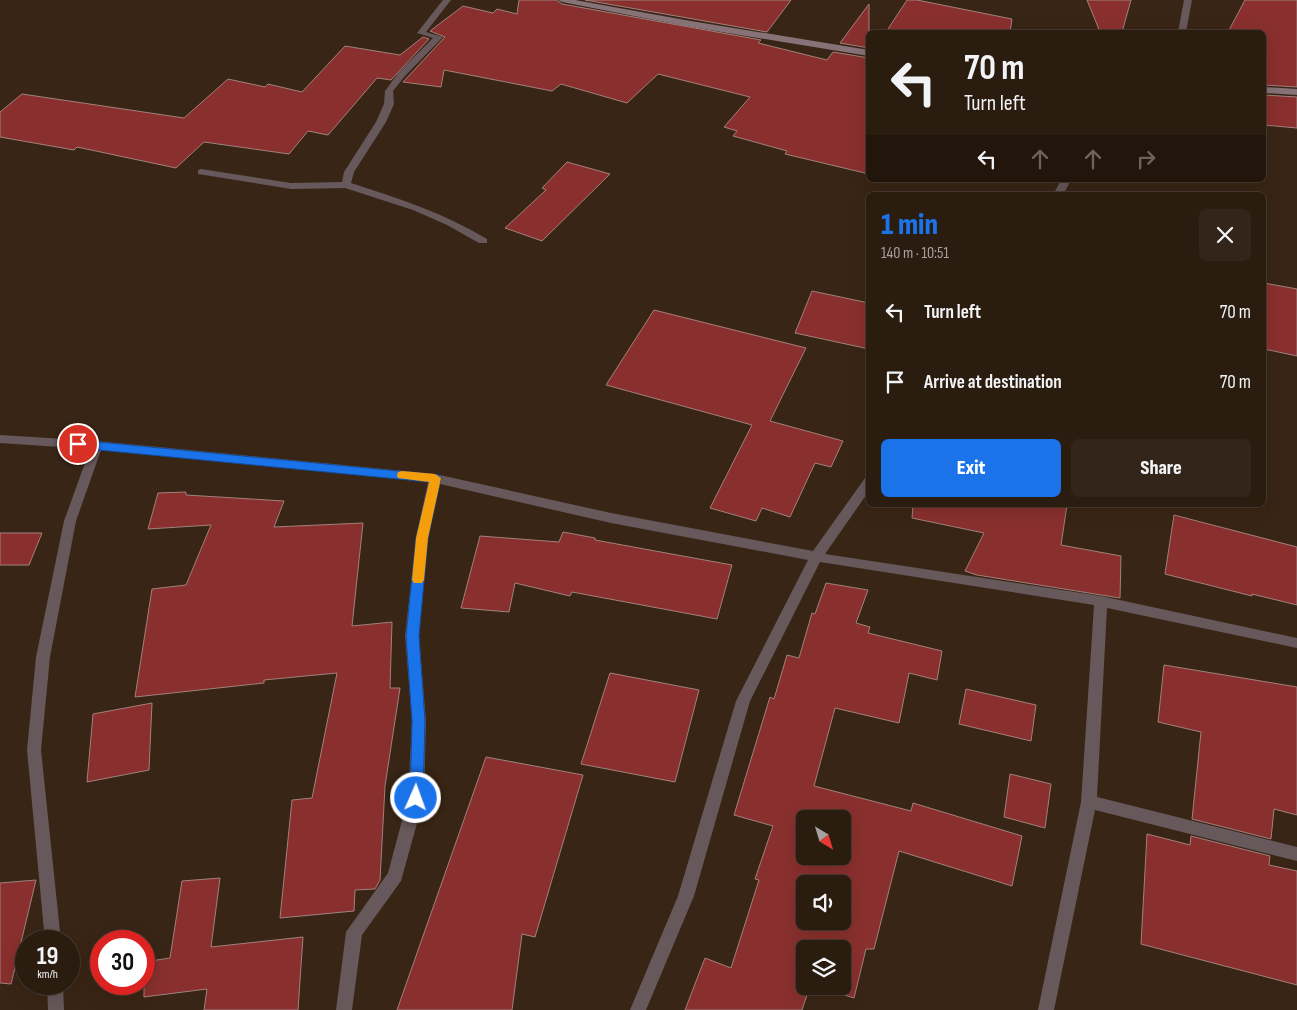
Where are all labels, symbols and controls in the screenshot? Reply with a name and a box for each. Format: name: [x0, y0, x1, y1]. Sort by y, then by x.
text: 70 m: [964, 47, 1024, 90]
icon: left: [881, 50, 946, 115]
text: Turn left: [964, 90, 1026, 117]
icon: left: [973, 145, 1001, 173]
icon: ahead: [1026, 145, 1054, 173]
icon: ahead: [1079, 145, 1107, 173]
icon: right: [1132, 145, 1160, 173]
text: 1 min: [881, 207, 938, 243]
button: close: [1199, 209, 1251, 261]
text: 140 m · 10:51: [881, 244, 949, 263]
icon: left: [881, 298, 909, 326]
text: Turn left: [924, 301, 981, 324]
text: 70 m: [1220, 301, 1251, 324]
icon: arrive: [881, 368, 909, 396]
text: Arrive at destination: [924, 371, 1062, 394]
text: 70 m: [1220, 371, 1251, 394]
pin: [57, 423, 99, 465]
icon: arrive: [64, 430, 92, 458]
button: Exit: [881, 439, 1061, 497]
button: Share: [1071, 439, 1251, 497]
position arrow: [389, 771, 441, 823]
north arrow: [796, 810, 851, 865]
map controls: [796, 810, 851, 995]
button: sound: [796, 875, 851, 930]
speed limit sign: 30: [90, 930, 155, 995]
button: layers: [796, 940, 851, 995]
text: 19: [37, 941, 58, 972]
text: km/h: [37, 967, 58, 982]

